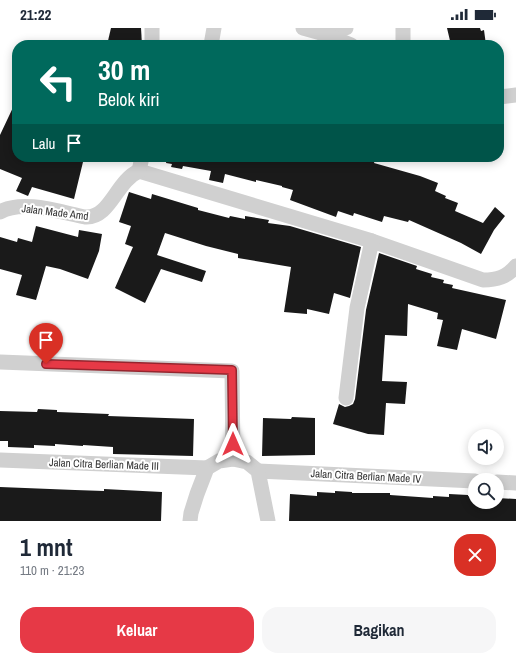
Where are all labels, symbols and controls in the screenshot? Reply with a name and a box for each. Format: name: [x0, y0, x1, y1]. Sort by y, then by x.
text: 21:22: [20, 4, 51, 25]
text: 30 m: [98, 51, 150, 89]
icon: left: [32, 56, 84, 108]
text: Belok kiri: [98, 87, 160, 112]
icon: arrive: [63, 132, 85, 154]
text: Lalu: [32, 133, 55, 154]
street label: Jalan Made Amd: [21, 201, 89, 223]
pin: [29, 323, 63, 364]
icon: arrive: [35, 329, 57, 351]
position arrow: [212, 423, 254, 465]
map controls: [468, 429, 504, 509]
button: sound: [468, 429, 504, 465]
street label: Jalan Citra Berlian Made III: [49, 455, 159, 473]
street label: Jalan Citra Berlian Made IV: [310, 466, 422, 486]
button: search: [468, 473, 504, 509]
text: 1 mnt: [20, 531, 73, 563]
button: close: [454, 534, 496, 576]
text: 110 m · 21:23: [20, 562, 84, 579]
button: Keluar: [20, 607, 254, 653]
button: Bagikan: [262, 607, 496, 653]

